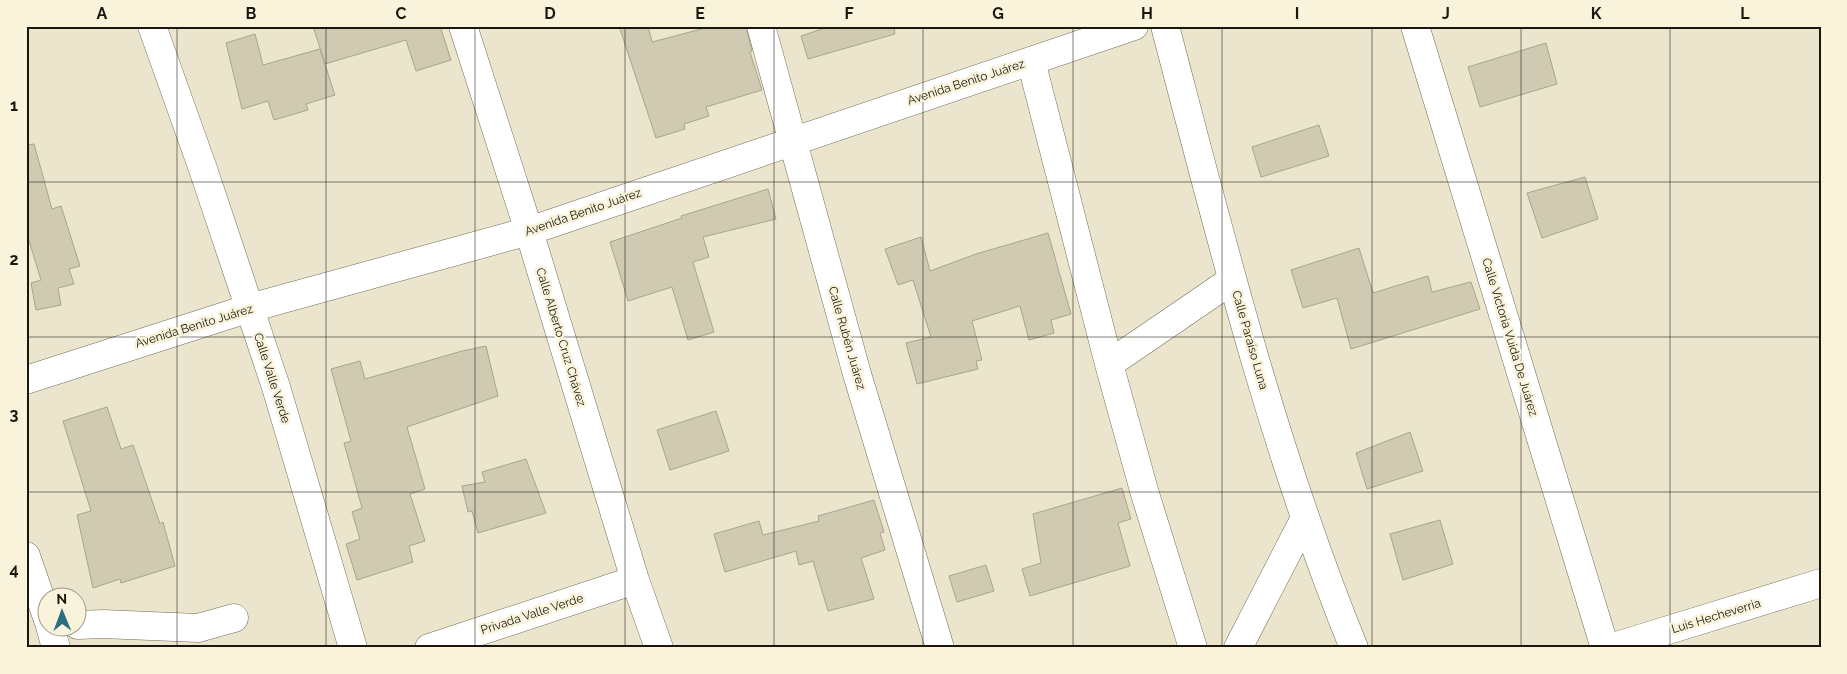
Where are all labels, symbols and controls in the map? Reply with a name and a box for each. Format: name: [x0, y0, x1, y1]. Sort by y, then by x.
text: A: [97, 4, 108, 23]
text: B: [246, 4, 257, 23]
text: C: [396, 4, 407, 23]
text: D: [544, 4, 556, 23]
text: E: [695, 4, 705, 23]
text: F: [844, 4, 854, 23]
text: G: [992, 4, 1004, 23]
text: H: [1141, 4, 1153, 23]
text: I: [1295, 4, 1299, 23]
text: J: [1442, 4, 1450, 23]
text: K: [1591, 4, 1602, 23]
text: L: [1740, 4, 1750, 23]
street label: Avenida Benito Juárez: [906, 56, 1026, 108]
text: 1: [10, 96, 18, 115]
street label: Avenida Benito Juárez: [523, 185, 643, 239]
text: 2: [9, 250, 19, 269]
street label: Calle Victoria Vuida De Juárez: [1479, 256, 1541, 418]
street label: Calle Alberto Cruz Chávez: [533, 266, 589, 408]
street label: Calle Rubén Juárez: [826, 285, 868, 391]
street label: Calle Paraíso Luna: [1229, 289, 1271, 391]
street label: Avenida Benito Juárez: [133, 301, 255, 351]
street label: Calle Valle Verde: [251, 331, 293, 425]
text: 3: [10, 405, 19, 424]
text: 4: [9, 560, 19, 579]
north arrow: [38, 586, 88, 636]
text: N: [56, 591, 67, 607]
street label: Privada Valle Verde: [479, 591, 585, 637]
street label: Luis Hecheverria: [1670, 596, 1762, 636]

